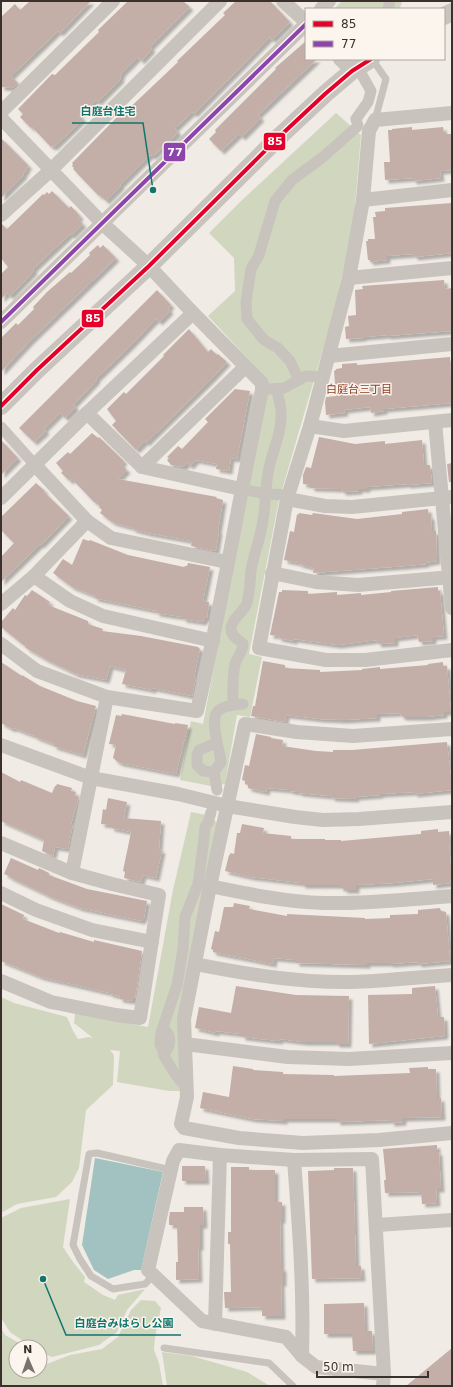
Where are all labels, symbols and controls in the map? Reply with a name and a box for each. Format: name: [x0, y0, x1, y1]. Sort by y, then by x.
legend: [305, 8, 445, 60]
text: 85: [341, 17, 356, 31]
text: 77: [341, 37, 356, 51]
callout: 白庭台住宅: [72, 100, 143, 123]
text: 白庭台住宅: [81, 105, 136, 118]
line badge: 85: [263, 132, 286, 151]
text: 85: [267, 135, 283, 148]
line badge: 77: [163, 142, 186, 162]
text: 77: [167, 146, 183, 159]
line badge: 85: [81, 309, 104, 328]
text: 85: [85, 312, 101, 325]
district label: 白庭台三丁目: [326, 383, 392, 396]
callout: 白庭台みはらし公園: [66, 1312, 181, 1335]
text: 白庭台みはらし公園: [75, 1317, 174, 1330]
north arrow: [8, 1339, 48, 1379]
text: N: [23, 1343, 33, 1356]
scale bar: [317, 1353, 428, 1379]
text: 50 m: [323, 1360, 354, 1374]

